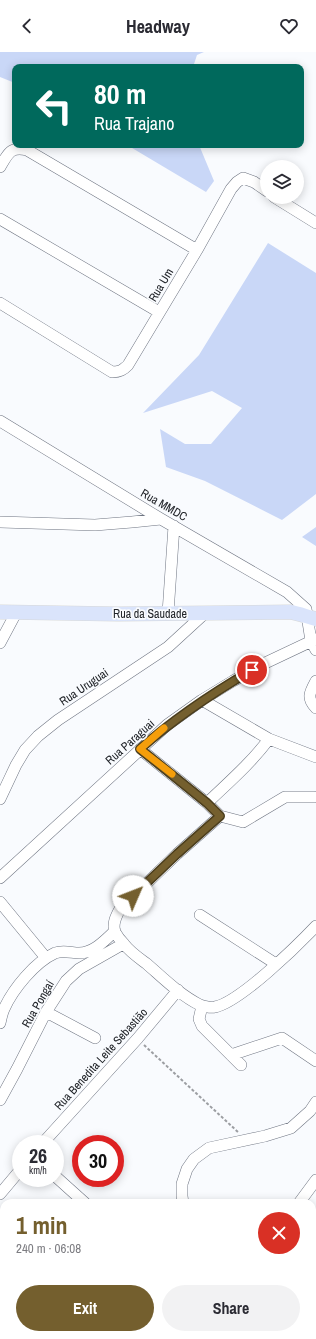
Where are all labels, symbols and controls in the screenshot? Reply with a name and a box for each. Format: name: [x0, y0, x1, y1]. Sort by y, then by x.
text: Headway: [126, 14, 190, 39]
icon: back: [16, 15, 38, 37]
icon: heart: [278, 15, 300, 37]
text: 80 m: [94, 75, 146, 113]
icon: left: [28, 80, 80, 132]
text: Rua Trajano: [94, 111, 174, 136]
map controls: [260, 160, 304, 204]
button: layers: [260, 160, 304, 204]
street label: Rua Um: [145, 265, 177, 305]
street label: Rua MMDC: [138, 485, 190, 525]
street label: Rua da Saudade: [113, 606, 187, 622]
pin: [235, 653, 269, 687]
icon: arrive: [241, 659, 263, 681]
street label: Rua Uruguai: [56, 665, 112, 709]
street label: Rua Paraguai: [102, 716, 158, 768]
position arrow: [112, 875, 154, 917]
street label: Rua Pongaí: [18, 977, 58, 1031]
street label: Rua Benedita Leite Sebastião: [51, 1005, 151, 1113]
speed limit sign: 30: [72, 1135, 124, 1187]
text: 26: [29, 1142, 47, 1169]
text: km/h: [29, 1164, 47, 1177]
text: 1 min: [16, 1209, 67, 1241]
button: close: [258, 1212, 300, 1254]
text: 240 m · 06:08: [16, 1240, 81, 1257]
button: Exit: [16, 1285, 154, 1331]
button: Share: [162, 1285, 300, 1331]

